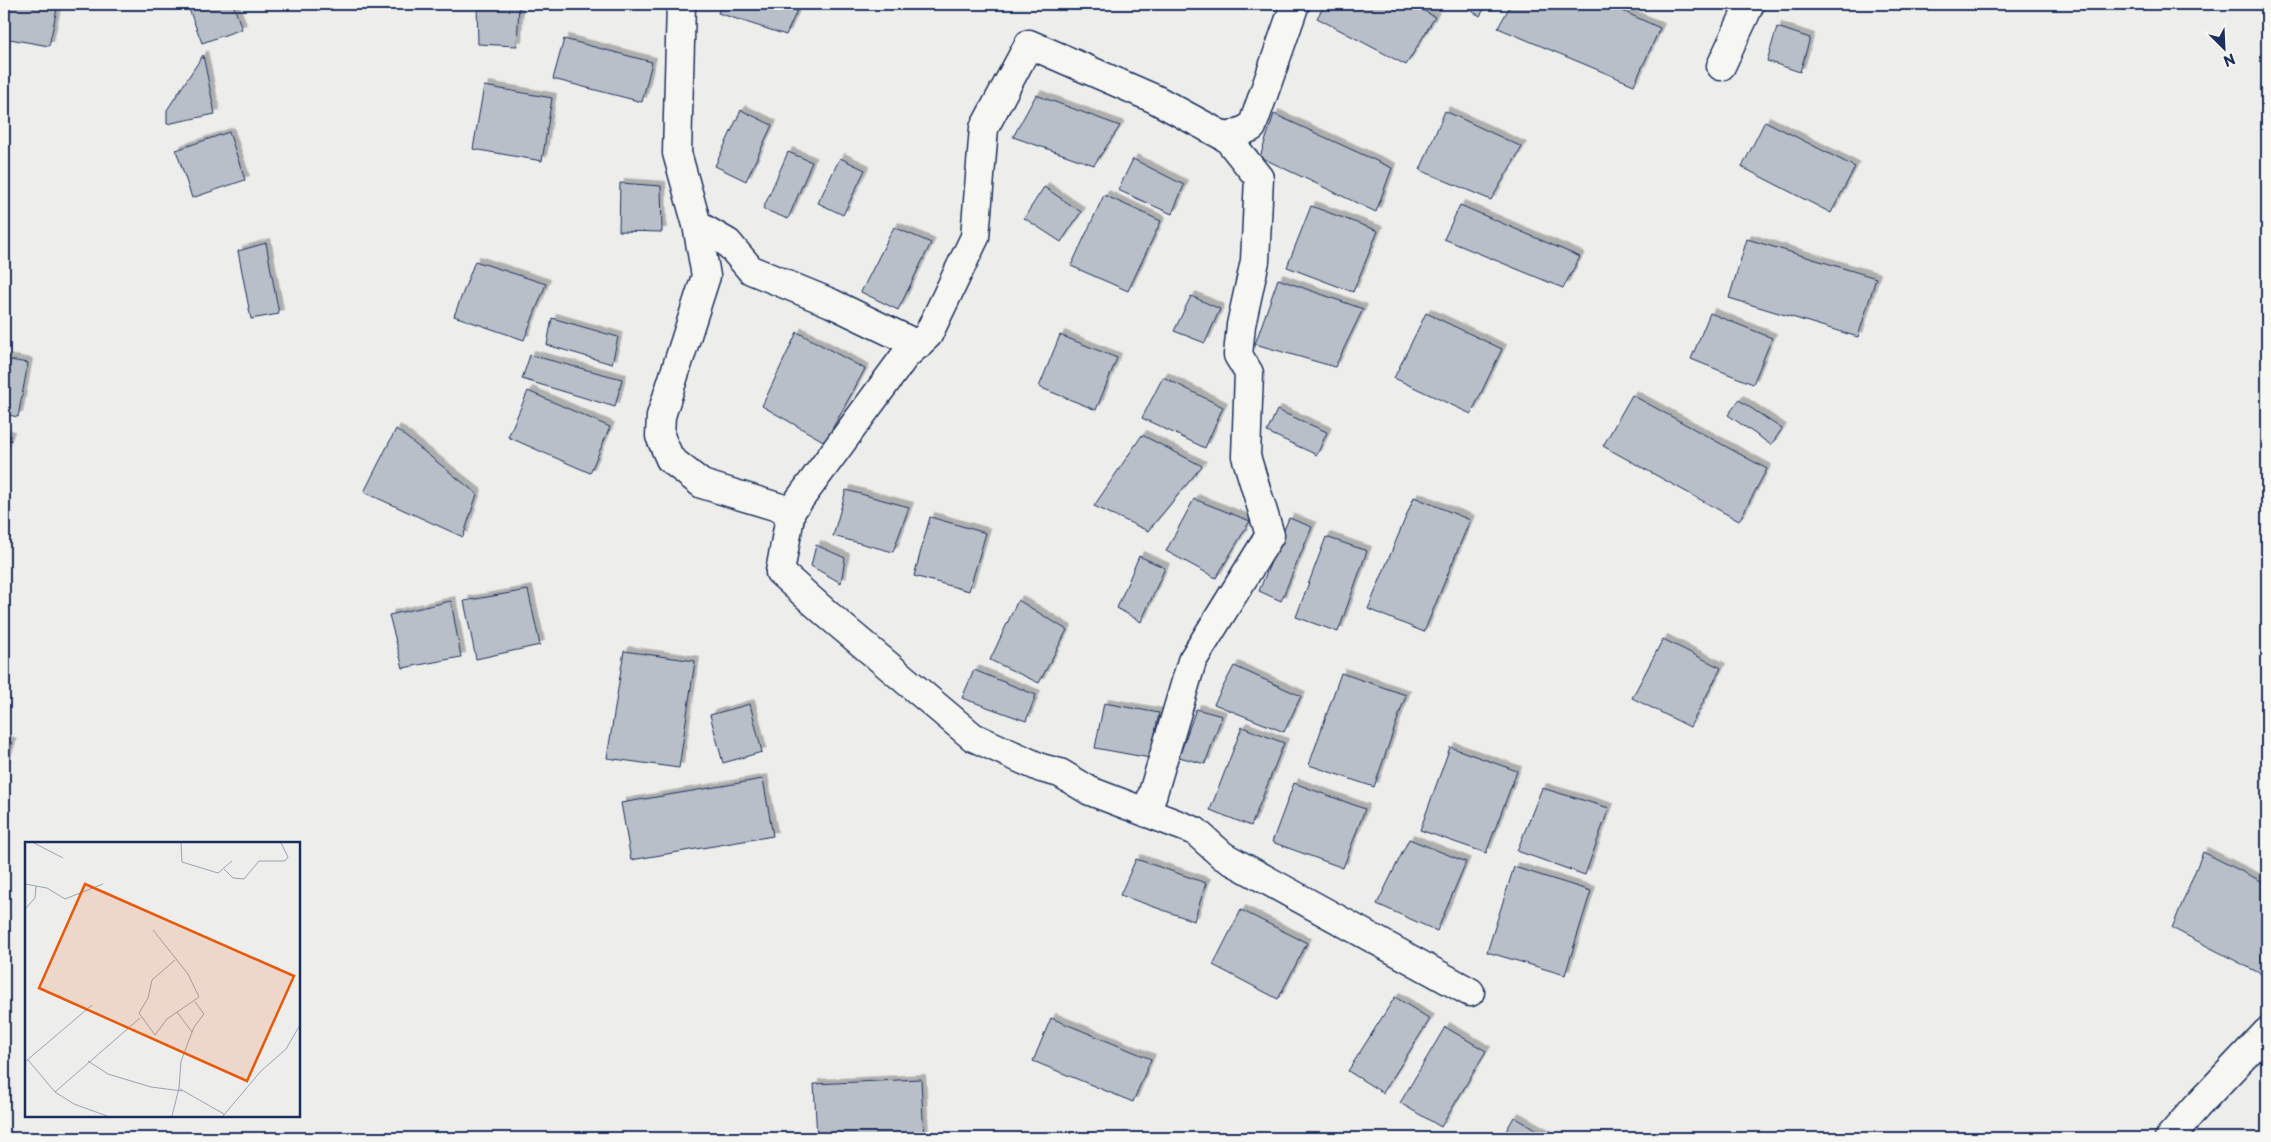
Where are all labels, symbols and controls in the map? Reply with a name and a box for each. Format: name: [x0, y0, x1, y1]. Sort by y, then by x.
north arrow: [2198, 22, 2248, 72]
text: N: [2220, 48, 2239, 72]
inset map: [25, 842, 300, 1117]

